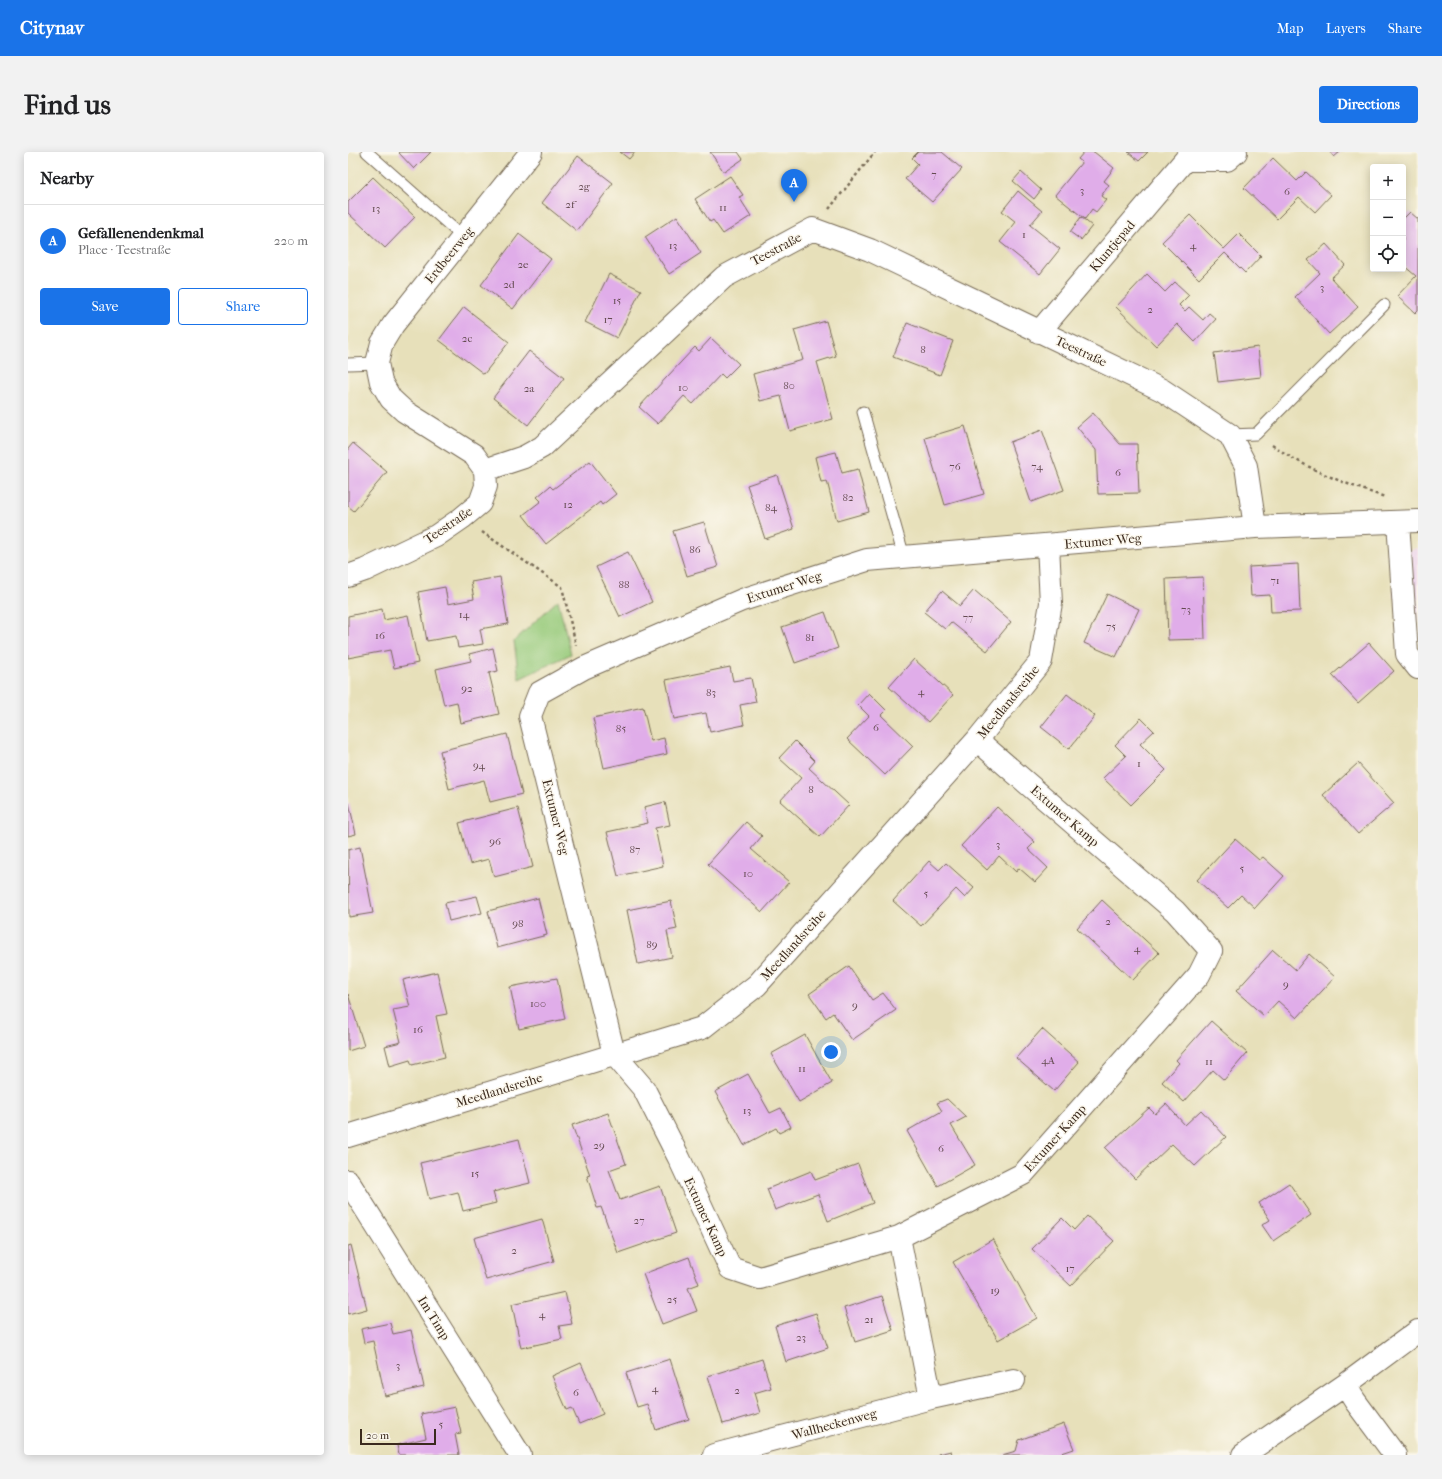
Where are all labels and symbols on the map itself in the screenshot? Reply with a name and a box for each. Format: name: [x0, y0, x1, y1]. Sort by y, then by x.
house number: 7: [931, 168, 937, 181]
pin: A: [781, 169, 807, 202]
house number: 2g: [578, 180, 590, 193]
house number: 3: [1080, 184, 1084, 197]
house number: 6: [1284, 185, 1290, 198]
house number: 2f: [565, 198, 577, 211]
house number: 11: [719, 201, 727, 214]
house number: 13: [372, 202, 380, 215]
street label: Kluntjepad: [1086, 217, 1138, 275]
street label: Erdbeerweg: [422, 223, 477, 286]
house number: 1: [1022, 228, 1026, 241]
street label: Teestraße: [748, 229, 804, 269]
house number: 13: [669, 239, 677, 252]
house number: 4: [1190, 239, 1197, 252]
house number: 2e: [517, 258, 529, 271]
house number: 2d: [503, 278, 516, 291]
house number: 3: [1320, 281, 1324, 294]
house number: 15: [613, 294, 622, 307]
house number: 2: [1147, 303, 1153, 316]
house number: 17: [603, 313, 613, 326]
house number: 2c: [462, 332, 472, 345]
street label: Teestraße: [1053, 333, 1110, 370]
house number: 8: [920, 343, 926, 356]
house number: 80: [783, 379, 795, 392]
house number: 10: [678, 381, 688, 394]
house number: 2a: [524, 382, 535, 395]
house number: 76: [949, 460, 961, 473]
house number: 74: [1031, 460, 1043, 473]
house number: 6: [1115, 466, 1121, 479]
house number: 82: [842, 491, 854, 504]
house number: 12: [563, 498, 573, 511]
house number: 84: [765, 501, 777, 514]
street label: Teestraße: [421, 503, 475, 547]
street label: Extumer Weg: [1064, 530, 1143, 552]
house number: 86: [689, 543, 701, 556]
street label: Extumer Weg: [745, 568, 824, 606]
house number: 71: [1270, 574, 1280, 587]
house number: 88: [618, 578, 630, 591]
house number: 73: [1181, 603, 1191, 616]
house number: 14: [459, 608, 470, 621]
house number: 77: [963, 611, 973, 624]
house number: 75: [1106, 620, 1116, 633]
house number: 16: [375, 629, 385, 642]
house number: 81: [805, 631, 815, 644]
street label: Meedlandsreihe: [974, 662, 1043, 742]
house number: 92: [461, 682, 473, 695]
house number: 4: [918, 685, 925, 698]
house number: 83: [706, 686, 716, 699]
house number: 6: [873, 721, 879, 734]
house number: 85: [616, 722, 626, 735]
house number: 1: [1137, 757, 1141, 770]
house number: 94: [473, 759, 486, 772]
street label: Extumer Weg: [539, 778, 573, 857]
street label: Extumer Kamp: [1028, 782, 1102, 850]
house number: 8: [808, 783, 814, 796]
house number: 96: [489, 835, 501, 848]
house number: 3: [996, 838, 1000, 851]
house number: 87: [630, 843, 640, 856]
house number: 5: [1240, 862, 1245, 875]
house number: 10: [743, 867, 753, 880]
house number: 5: [924, 887, 929, 900]
street label: Meedlandsreihe: [757, 906, 829, 983]
house number: 2: [1105, 915, 1111, 928]
house number: 98: [512, 917, 524, 930]
house number: 89: [646, 938, 658, 951]
house number: 4: [1134, 942, 1141, 955]
house number: 9: [1283, 978, 1289, 991]
house number: 100: [530, 997, 546, 1010]
house number: 9: [852, 999, 858, 1012]
house number: 16: [413, 1023, 423, 1036]
your location: [821, 1042, 841, 1062]
house number: 4A: [1041, 1054, 1056, 1067]
house number: 11: [1205, 1055, 1213, 1068]
house number: 11: [798, 1062, 806, 1075]
street label: Meedlandsreihe: [454, 1069, 545, 1110]
street label: Extumer Kamp: [1021, 1101, 1089, 1175]
house number: 13: [743, 1104, 751, 1117]
house number: 29: [593, 1139, 605, 1152]
house number: 6: [938, 1142, 944, 1155]
house number: 15: [471, 1167, 480, 1180]
street label: Extumer Kamp: [681, 1175, 731, 1259]
house number: 27: [634, 1214, 644, 1227]
house number: 2: [511, 1244, 517, 1257]
house number: 17: [1065, 1262, 1075, 1275]
house number: 19: [990, 1284, 1000, 1297]
street label: Im Timp: [415, 1293, 453, 1343]
house number: 25: [667, 1293, 677, 1306]
house number: 4: [539, 1308, 546, 1321]
house number: 21: [864, 1313, 874, 1326]
house number: 23: [796, 1331, 806, 1344]
house number: 3: [396, 1359, 400, 1372]
house number: 4: [652, 1382, 659, 1395]
house number: 2: [734, 1384, 740, 1397]
house number: 6: [573, 1386, 579, 1399]
street label: Wallheckenweg: [789, 1405, 879, 1443]
house number: 5: [439, 1418, 444, 1431]
scale bar: [360, 1427, 436, 1446]

